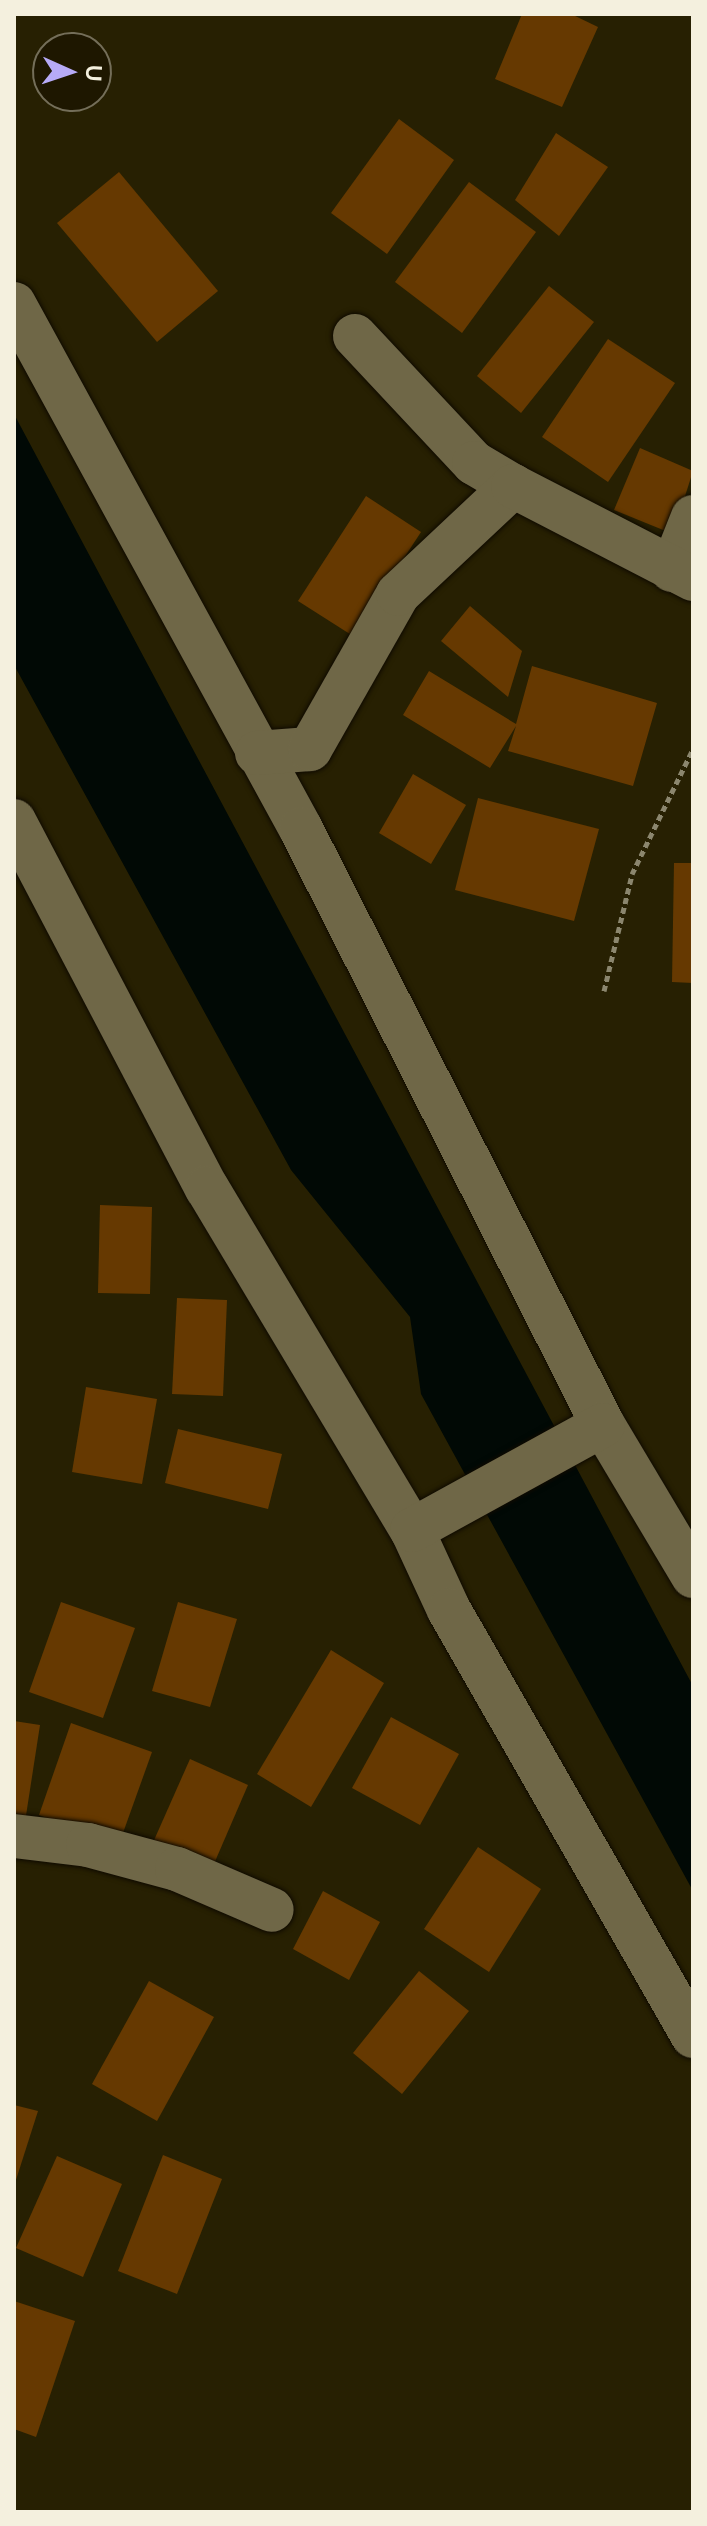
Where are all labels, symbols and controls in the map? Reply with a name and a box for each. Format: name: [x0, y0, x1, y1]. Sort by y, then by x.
north arrow: [32, 32, 112, 112]
text: U: [81, 64, 107, 82]

